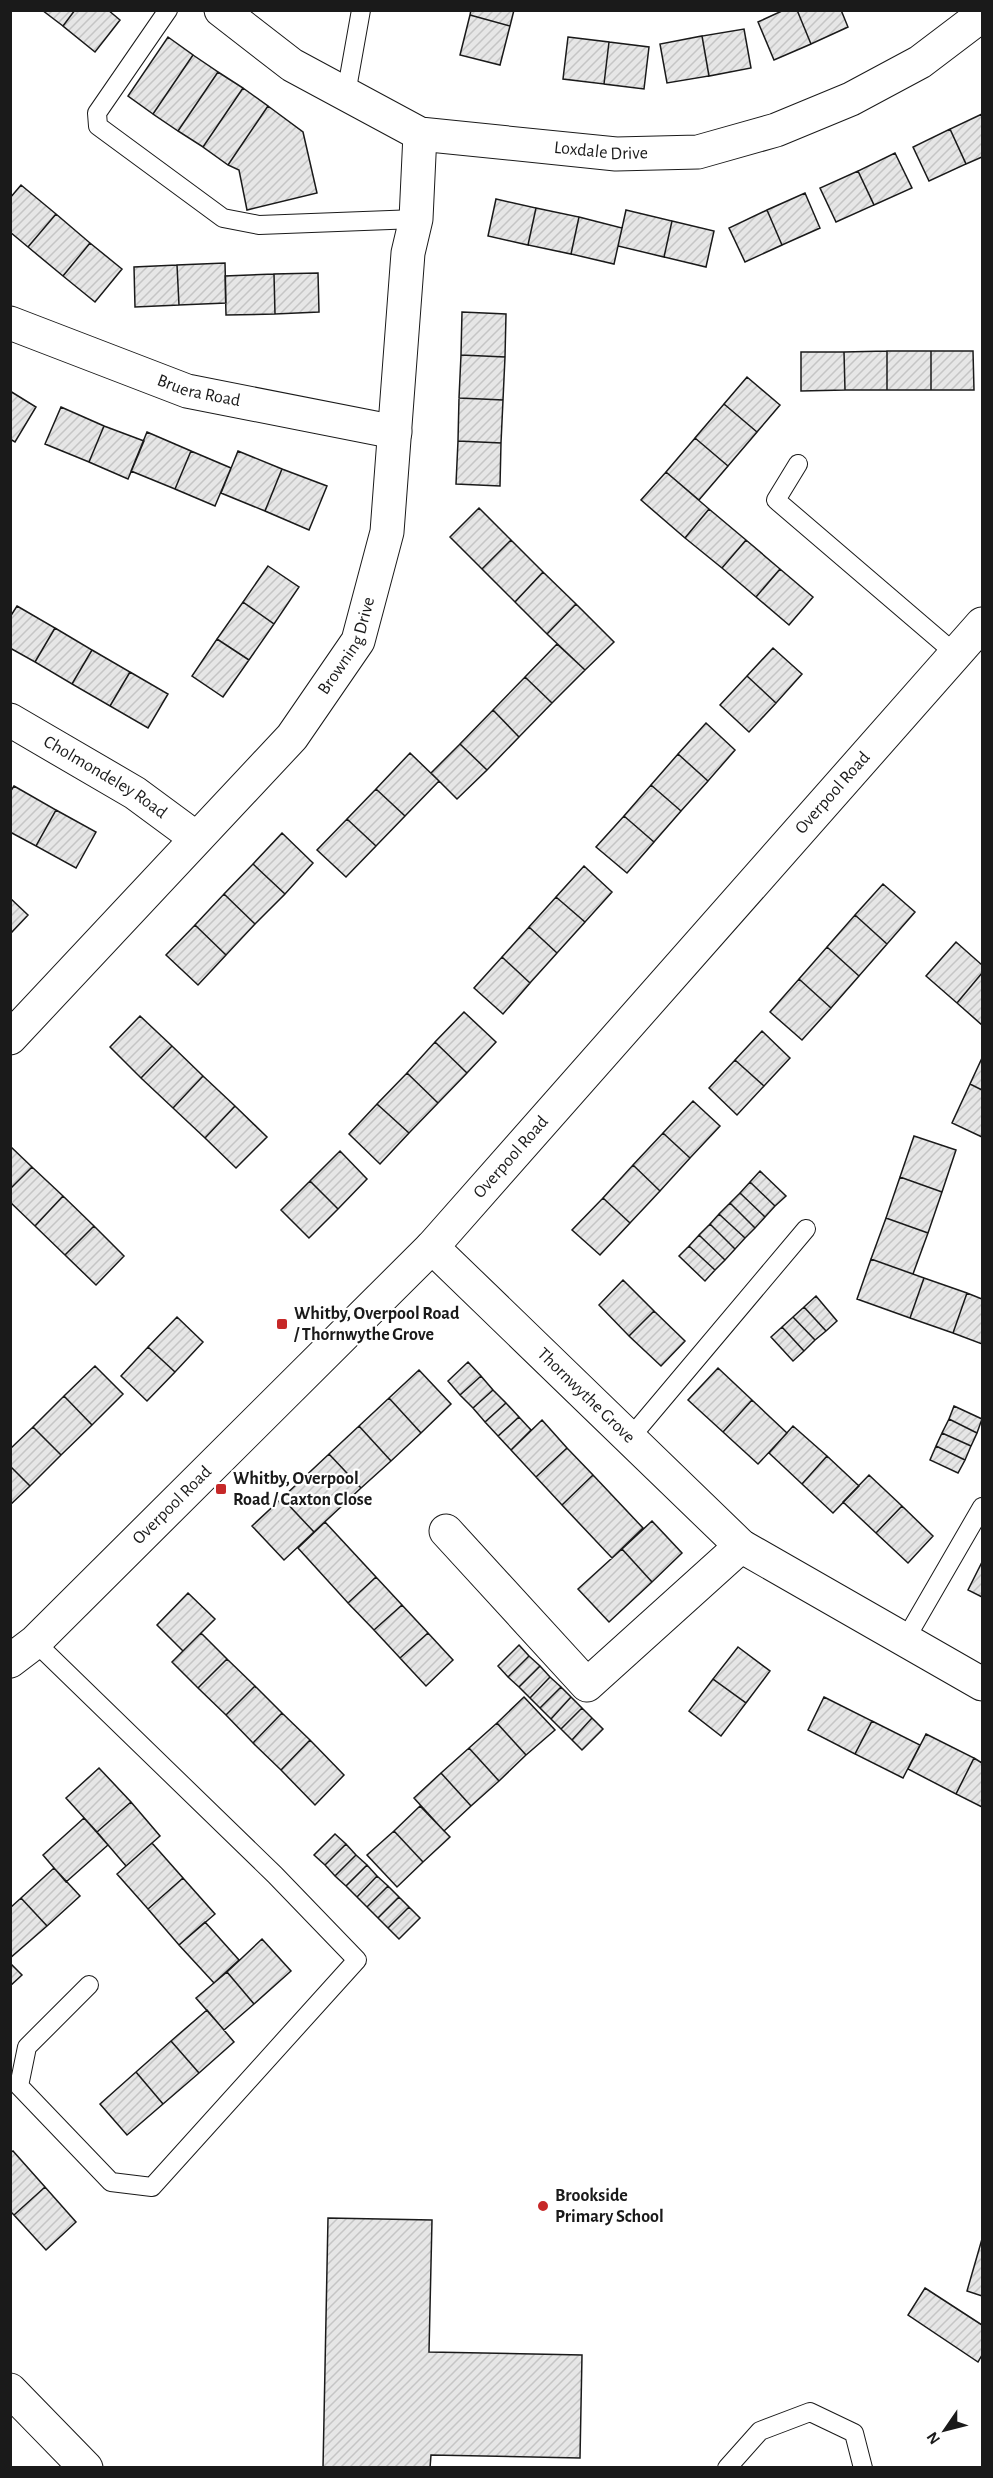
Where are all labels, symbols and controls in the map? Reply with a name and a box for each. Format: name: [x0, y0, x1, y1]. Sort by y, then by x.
street label: Loxdale Drive: [553, 139, 648, 163]
street label: Bruera Road: [154, 371, 242, 410]
street label: Browning Drive: [315, 595, 378, 698]
street label: Cholmondeley Road: [40, 733, 170, 822]
street label: Overpool Road: [792, 748, 874, 838]
street label: Overpool Road: [470, 1113, 552, 1202]
place label: Whitby, Overpool Road / Thornwythe Grove: [293, 1305, 460, 1344]
marker: Whitby, Overpool Road / Thornwythe Grove: [275, 1317, 289, 1331]
street label: Thornwythe Grove: [533, 1345, 638, 1447]
street label: Overpool Road: [129, 1463, 215, 1548]
place label: Whitby, Overpool Road / Caxton Close: [233, 1470, 372, 1509]
marker: Whitby, Overpool Road / Caxton Close: [214, 1482, 228, 1496]
place label: Brookside Primary School: [555, 2187, 664, 2226]
marker: Brookside Primary School: [536, 2199, 550, 2213]
north arrow: [915, 2400, 975, 2460]
text: N: [924, 2429, 943, 2447]

